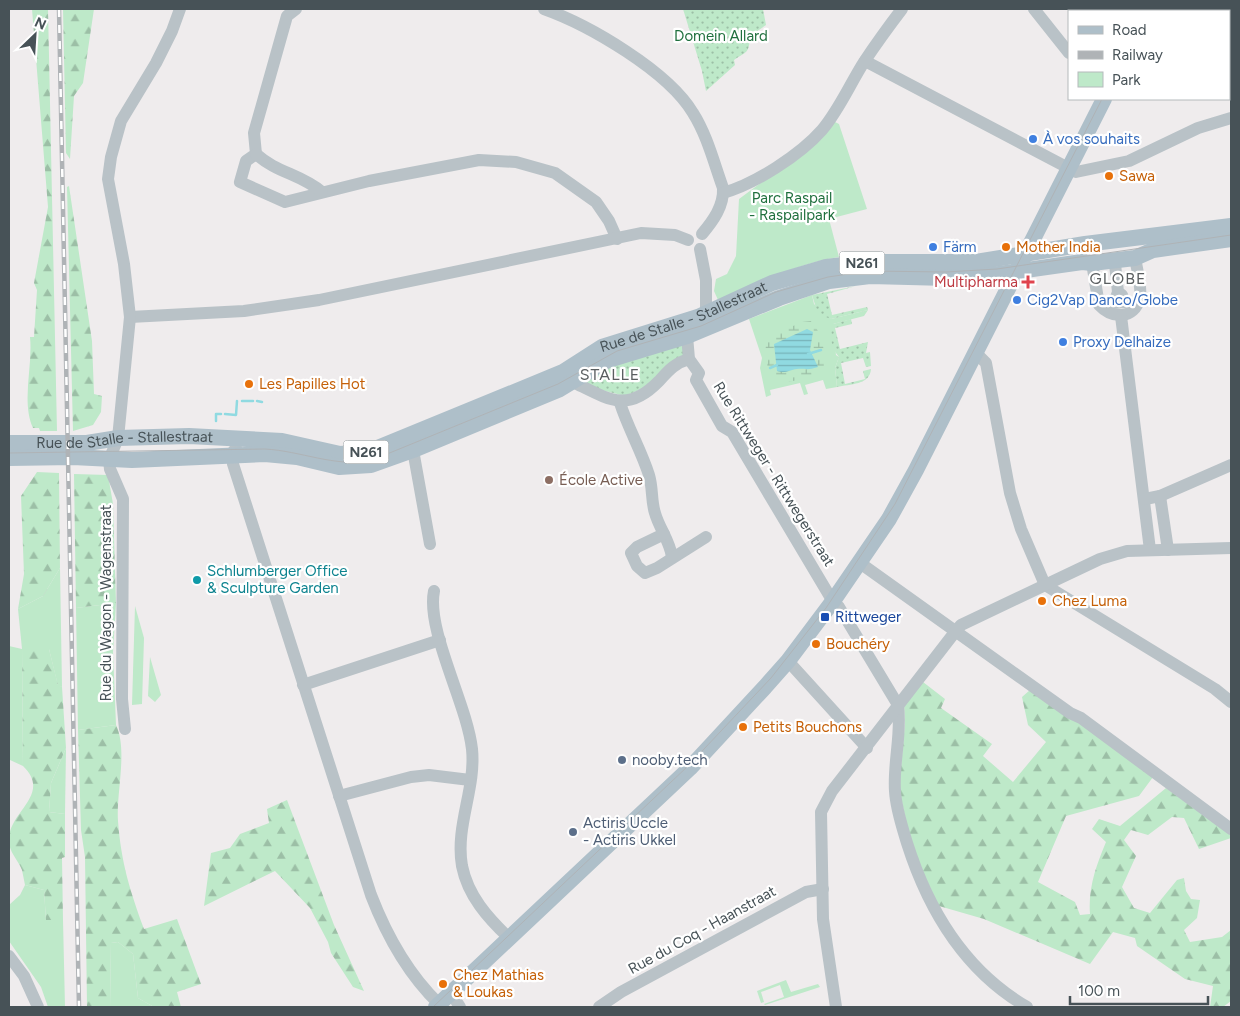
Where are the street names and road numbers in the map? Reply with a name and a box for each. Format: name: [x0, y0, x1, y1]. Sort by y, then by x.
road number: N261: [840, 252, 884, 274]
street label: Rue de Stalle - Stallestraat: [597, 277, 770, 356]
street label: Rue Rittweger - Rittwegerstraat: [710, 378, 839, 570]
street label: Rue de Stalle - Stallestraat: [36, 427, 214, 452]
road number: N261: [344, 441, 388, 464]
street label: Rue du Wagon - Wagenstraat: [97, 504, 115, 702]
street label: Rue du Coq - Haanstraat: [625, 882, 779, 978]

